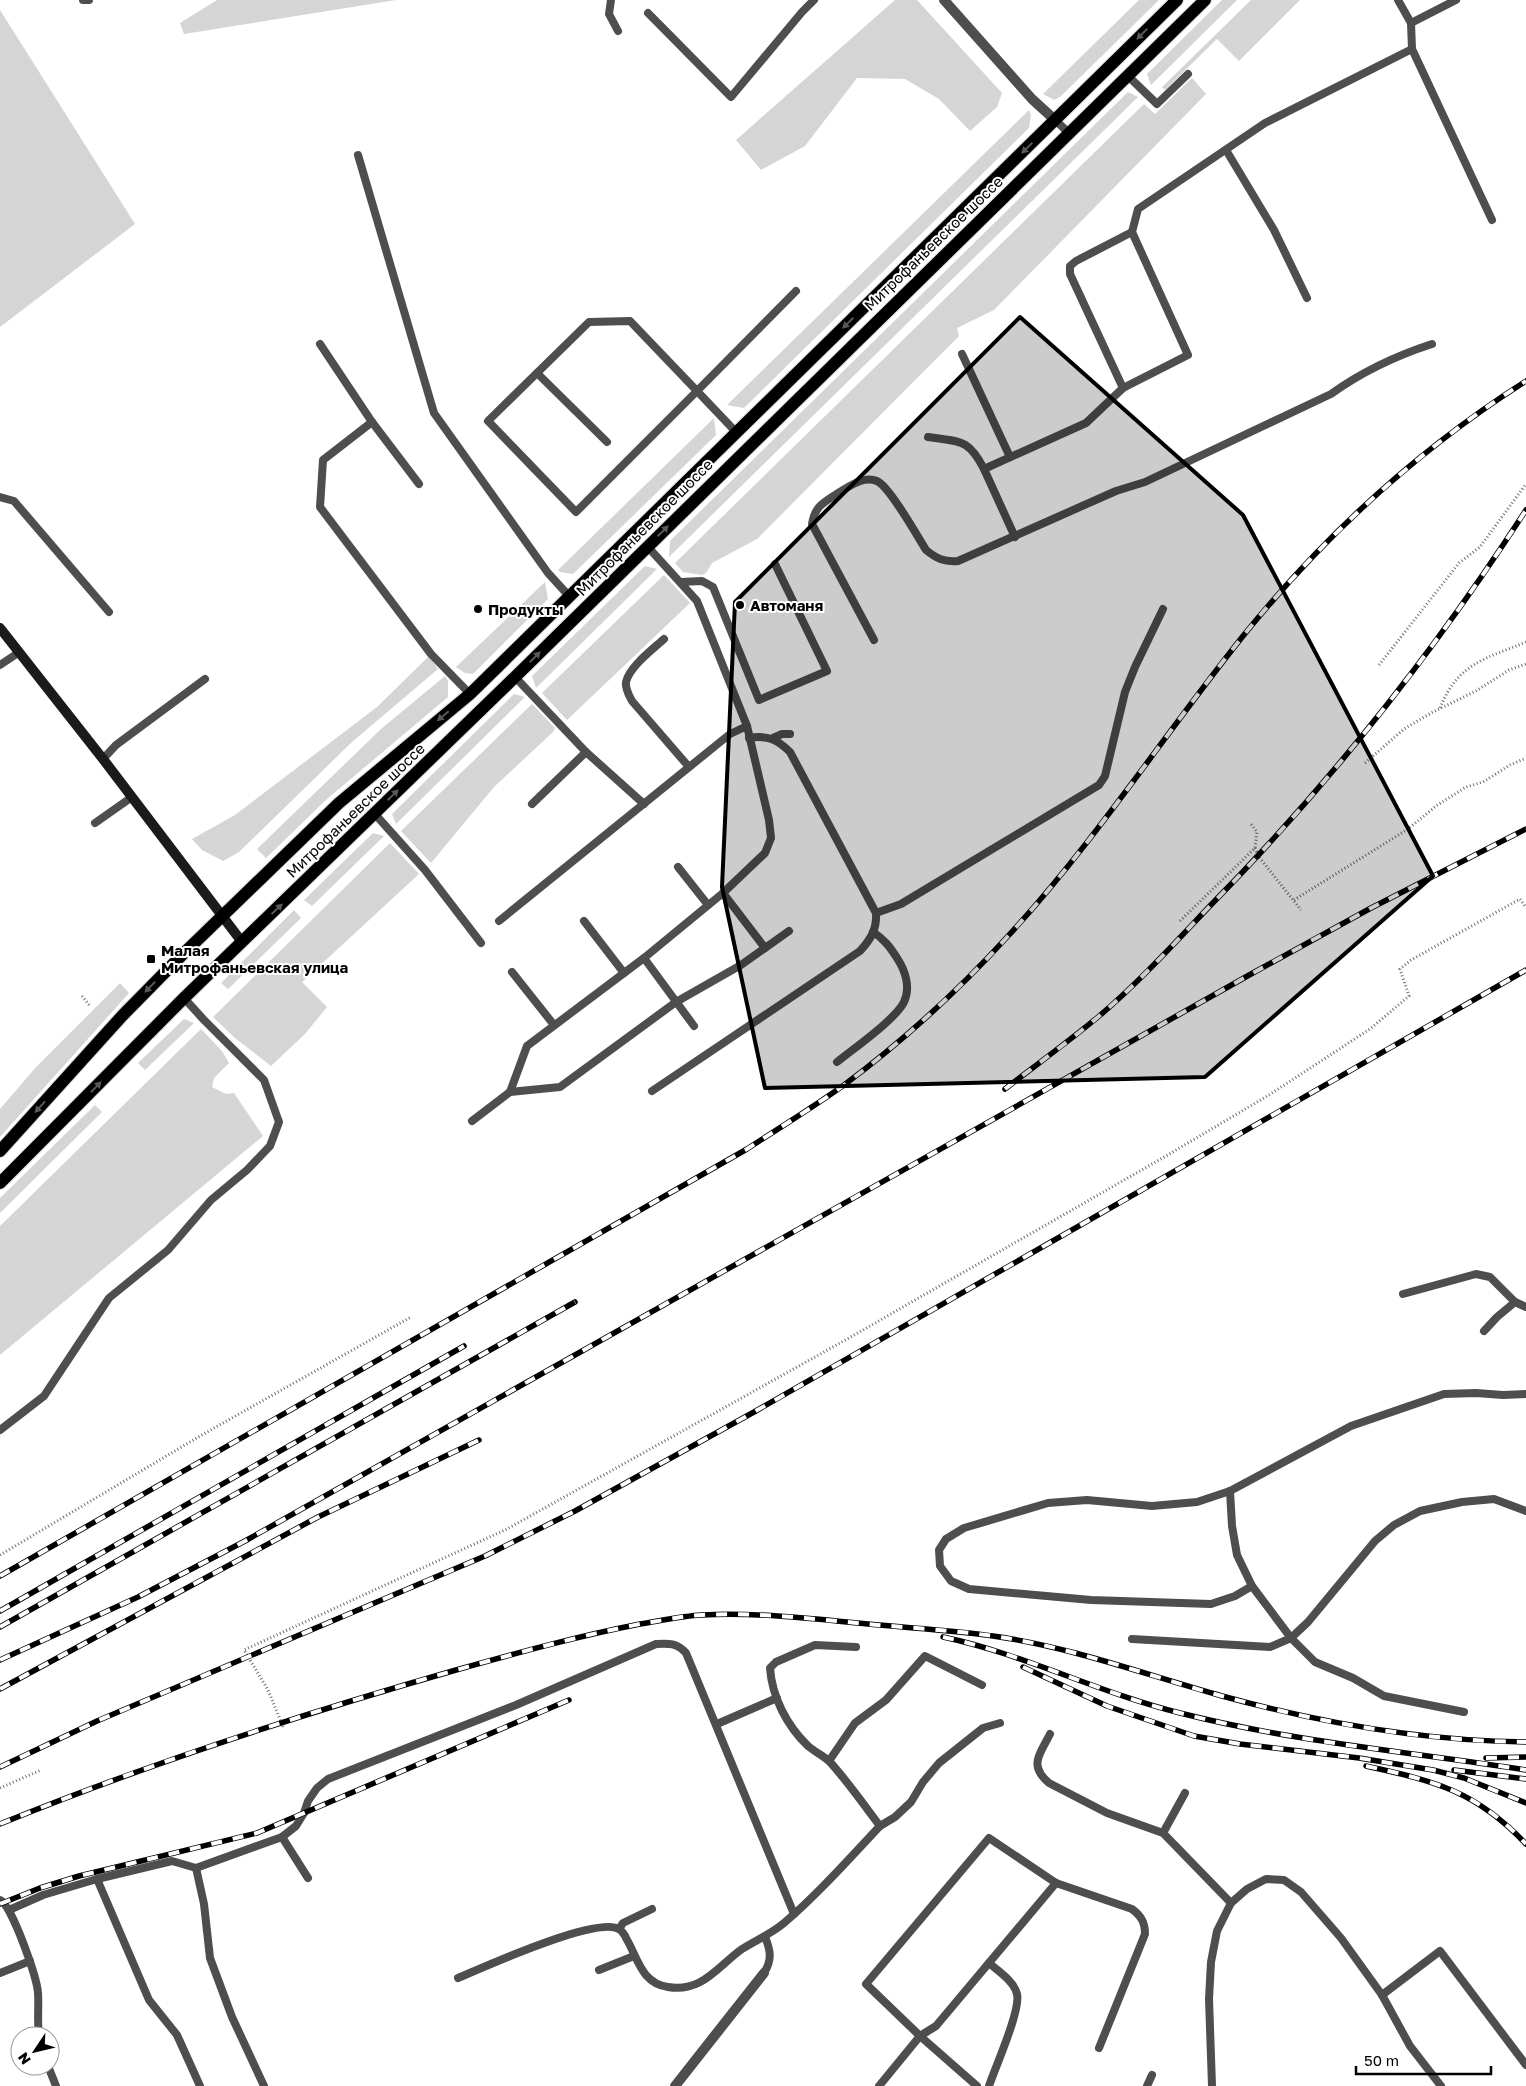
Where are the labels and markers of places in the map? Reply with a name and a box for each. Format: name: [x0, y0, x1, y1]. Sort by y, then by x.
place label: Автоманя: [750, 596, 824, 614]
marker: Автоманя: [734, 599, 746, 611]
place label: Продукты: [488, 600, 563, 618]
marker: Продукты: [472, 603, 484, 615]
place label: Малая Митрофаньевская улица: [161, 941, 349, 976]
marker: Малая Митрофаньевская улица: [145, 953, 157, 965]

